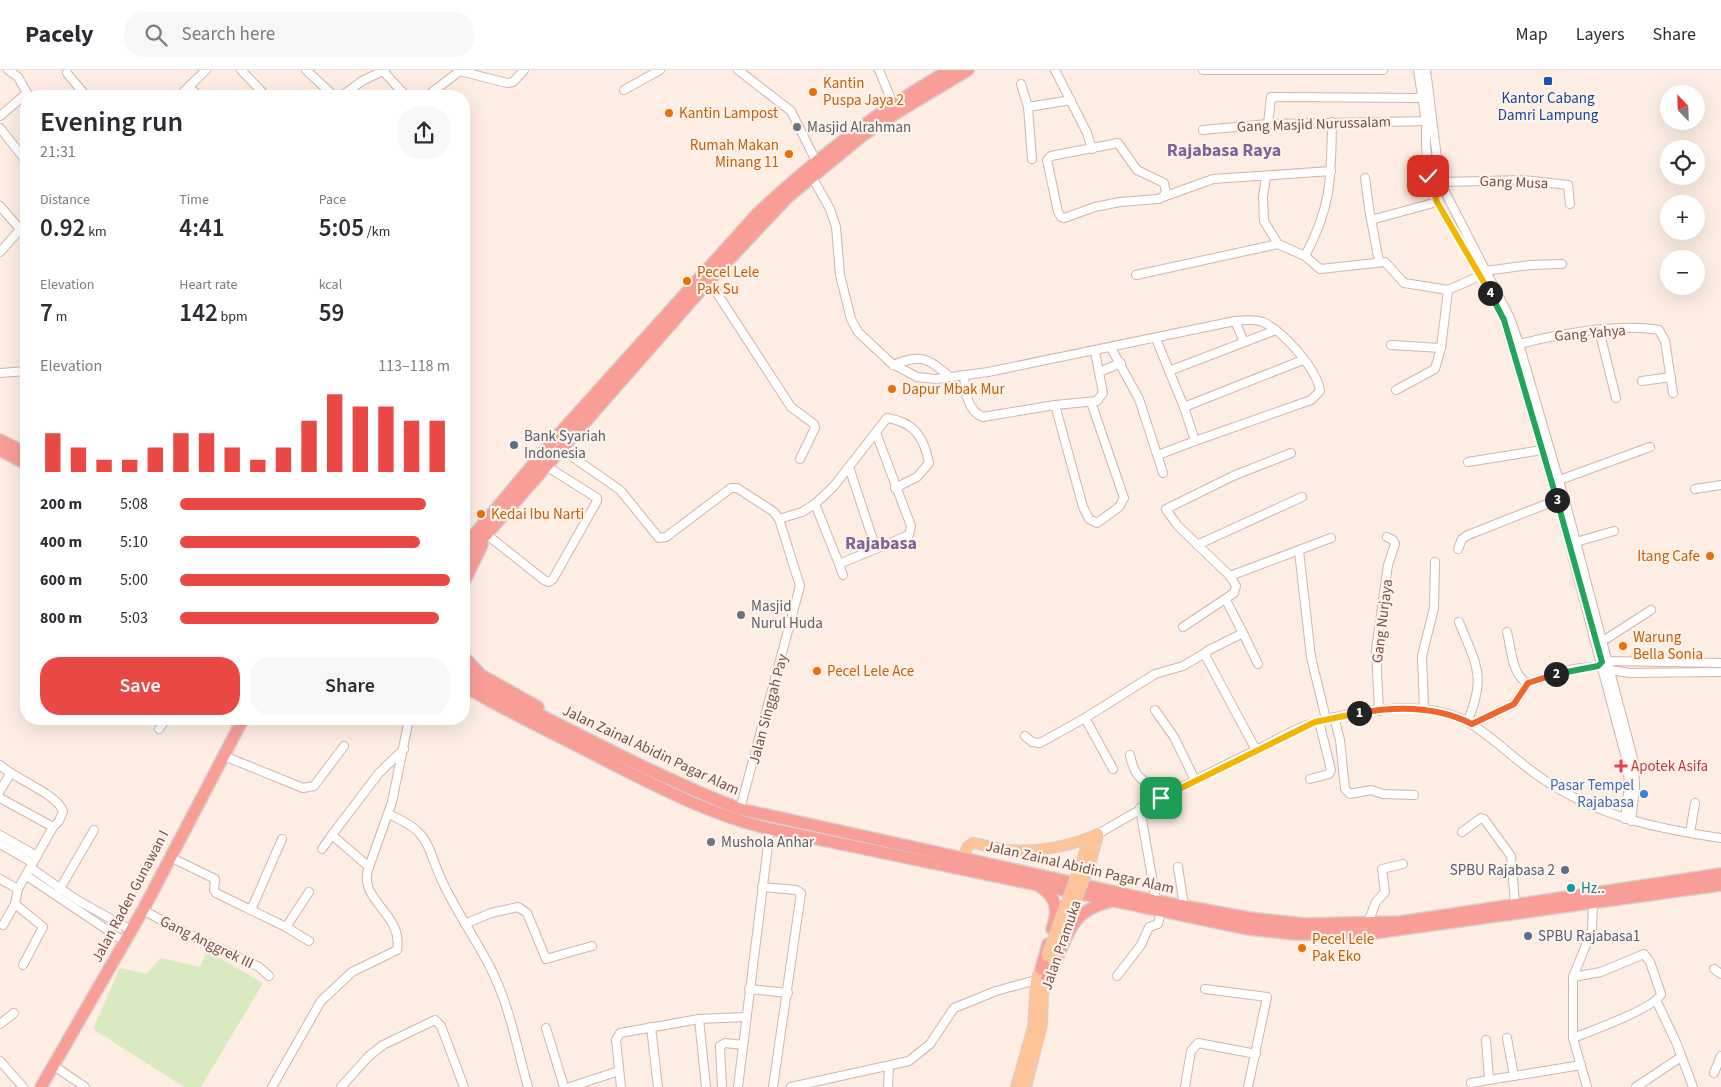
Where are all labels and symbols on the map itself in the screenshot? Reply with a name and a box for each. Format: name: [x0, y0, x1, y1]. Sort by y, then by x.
place label: Kantin Puspa Jaya 2: [823, 73, 904, 111]
marker: Kantor Cabang Damri Lampung: [1542, 75, 1554, 87]
north arrow: [1660, 85, 1705, 130]
marker: Kantin Puspa Jaya 2: [807, 86, 819, 98]
place label: Kantor Cabang Damri Lampung: [1498, 88, 1599, 126]
place label: Kantin Lampost: [679, 103, 778, 124]
marker: Kantin Lampost: [663, 107, 675, 119]
street label: Gang Masjid Nurussalam: [1237, 111, 1391, 138]
place label: Masjid Alrahman: [807, 117, 911, 138]
marker: Masjid Alrahman: [791, 121, 803, 133]
place label: Rumah Makan Minang 11: [690, 135, 779, 173]
district label: Rajabasa Raya: [1167, 138, 1281, 163]
marker: Rumah Makan Minang 11: [783, 148, 795, 160]
pin: [1407, 155, 1449, 197]
street label: Gang Musa: [1479, 171, 1549, 194]
place label: Pecel Lele Pak Su: [697, 262, 759, 300]
marker: Pecel Lele Pak Su: [681, 275, 693, 287]
pin: 4: [1478, 280, 1502, 306]
street label: Gang Yahya: [1553, 320, 1627, 347]
place label: Dapur Mbak Mur: [902, 379, 1006, 400]
marker: Dapur Mbak Mur: [886, 383, 898, 395]
place label: Bank Syariah Indonesia: [524, 426, 606, 464]
marker: Bank Syariah Indonesia: [508, 439, 520, 451]
pin: 3: [1544, 488, 1570, 512]
place label: Kedai Ibu Narti: [491, 504, 584, 525]
marker: Kedai Ibu Narti: [475, 508, 487, 520]
district label: Rajabasa: [845, 531, 917, 556]
place label: Itang Cafe: [1637, 546, 1700, 567]
marker: Itang Cafe: [1704, 550, 1716, 562]
street label: Gang Nurjaya: [1367, 578, 1398, 664]
place label: Masjid Nurul Huda: [751, 596, 823, 634]
marker: Masjid Nurul Huda: [735, 609, 747, 621]
place label: Warung Bella Sonia: [1633, 627, 1703, 665]
marker: Warung Bella Sonia: [1617, 640, 1629, 652]
street label: Jalan Singgah Pay: [744, 652, 793, 767]
place label: Pecel Lele Ace: [827, 661, 914, 682]
pin: 2: [1544, 662, 1568, 686]
marker: Pecel Lele Ace: [811, 665, 823, 677]
street label: Jalan Zainal Abidin Pagar Alam: [559, 700, 743, 801]
pin: 1: [1346, 700, 1372, 726]
place label: Apotek Asifa: [1631, 756, 1708, 777]
marker: Apotek Asifa: [1615, 760, 1627, 772]
place label: Pasar Tempel Rajabasa: [1550, 775, 1634, 813]
pin: [1140, 777, 1182, 819]
marker: Pasar Tempel Rajabasa: [1638, 788, 1650, 800]
street label: Jalan Raden Gunawan I: [87, 826, 174, 966]
place label: Mushola Anhar: [721, 832, 815, 853]
marker: Mushola Anhar: [705, 836, 717, 848]
street label: Jalan Zainal Abidin Pagar Alam: [984, 836, 1176, 899]
place label: SPBU Rajabasa 2: [1450, 860, 1555, 881]
marker: SPBU Rajabasa 2: [1559, 864, 1571, 876]
place label: Hz..: [1581, 878, 1605, 899]
marker: Hz..: [1565, 882, 1577, 894]
street label: Jalan Pramuka: [1036, 897, 1087, 993]
street label: Gang Anggrek III: [156, 911, 257, 974]
place label: SPBU Rajabasa1: [1538, 926, 1640, 947]
place label: Pecel Lele Pak Eko: [1312, 929, 1374, 967]
marker: SPBU Rajabasa1: [1522, 930, 1534, 942]
marker: Pecel Lele Pak Eko: [1296, 942, 1308, 954]

